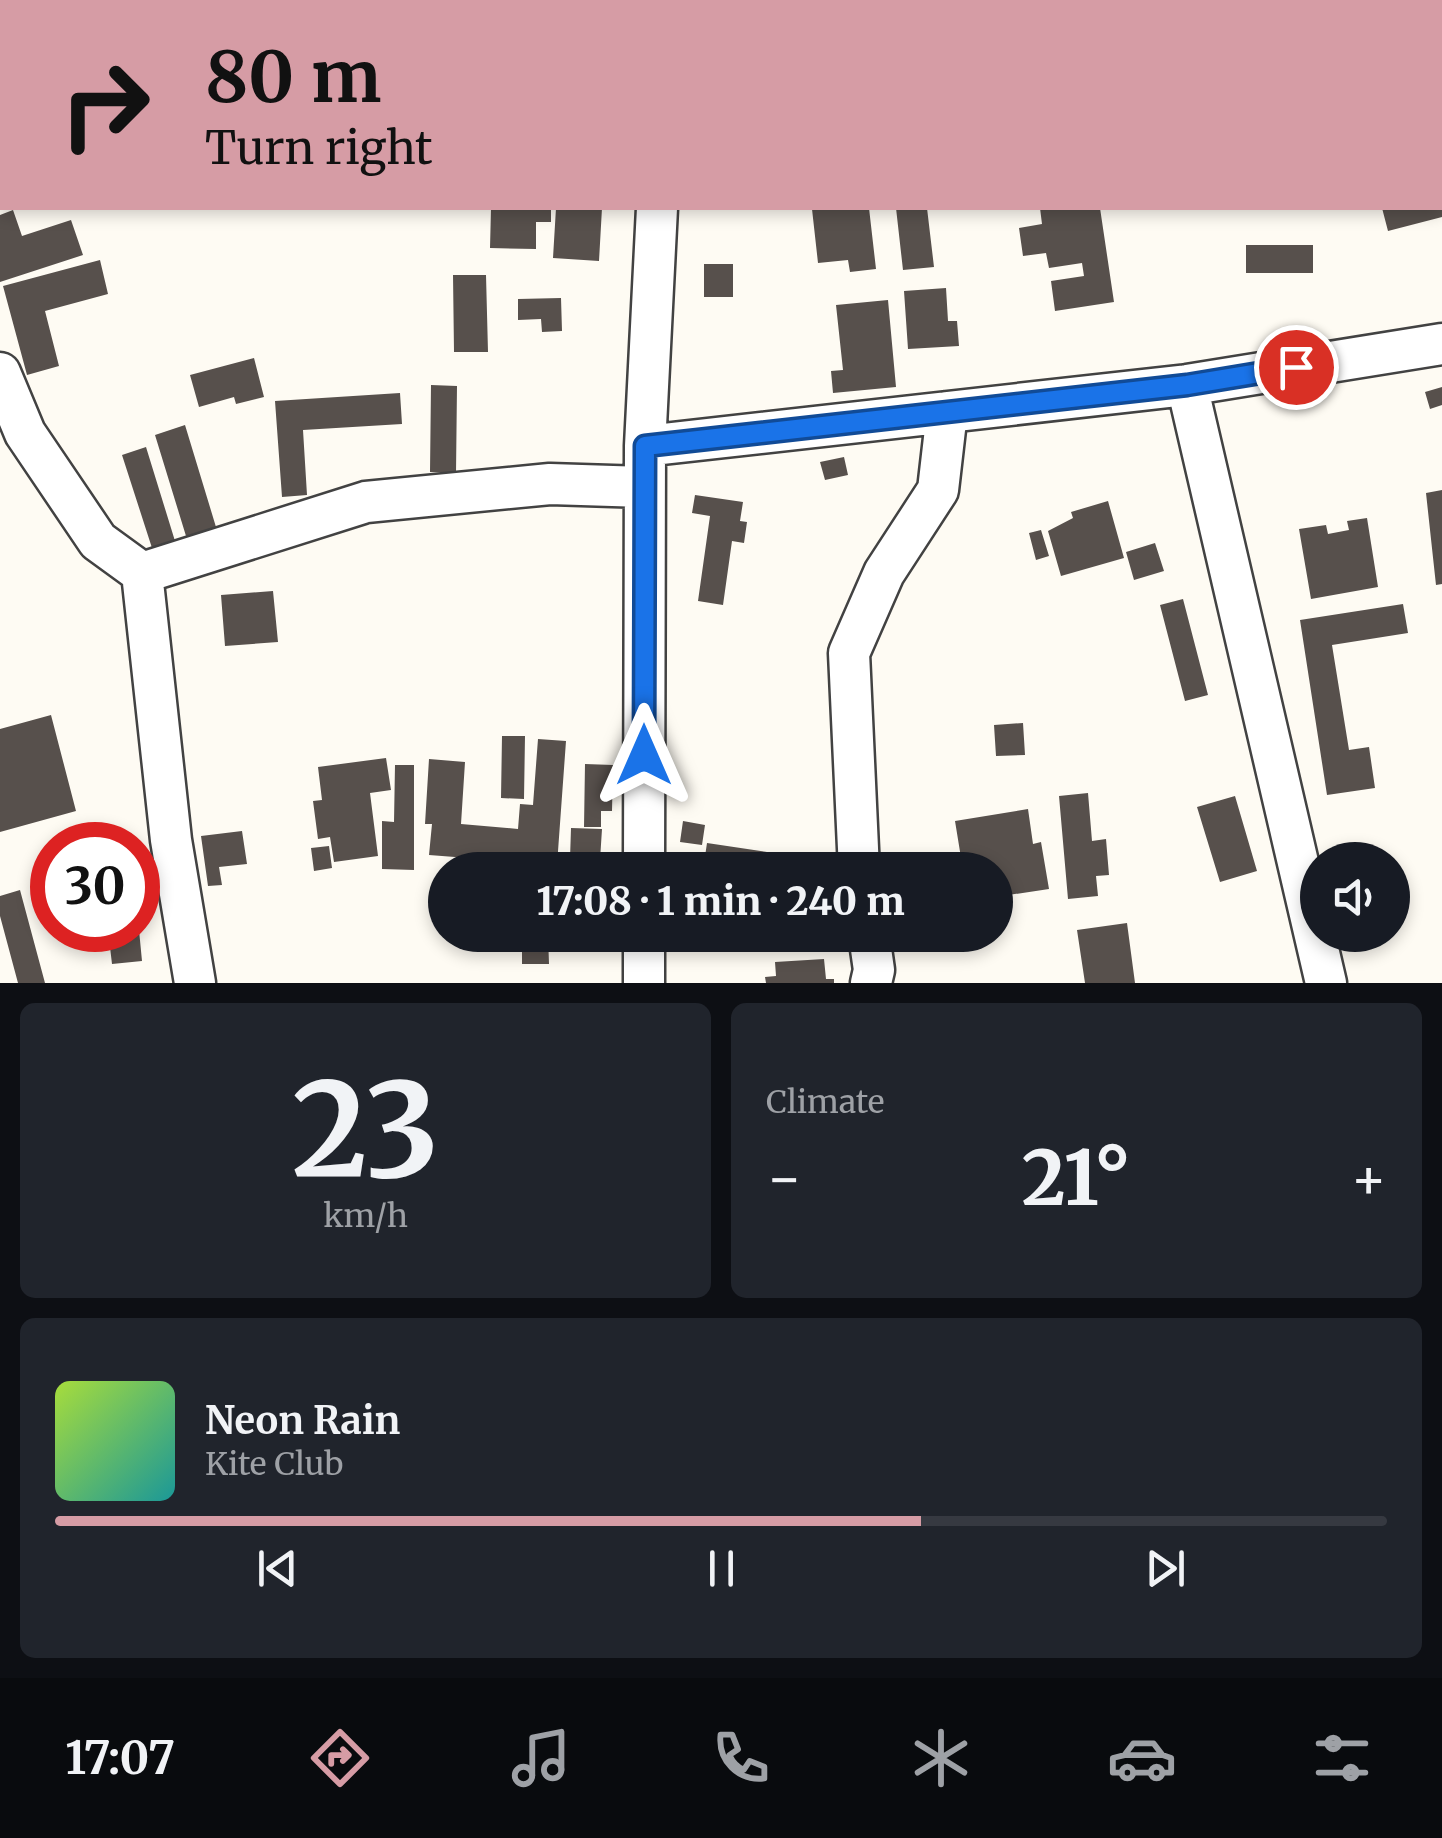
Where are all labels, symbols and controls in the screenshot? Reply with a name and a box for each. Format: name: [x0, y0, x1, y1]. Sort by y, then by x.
text: 80 m: [205, 33, 381, 121]
icon: right: [40, 40, 170, 170]
text: Turn right: [205, 120, 433, 176]
pin: [1254, 325, 1339, 410]
icon: arrive: [1269, 340, 1324, 395]
position arrow: [592, 703, 696, 807]
speed limit sign: 30: [30, 822, 160, 952]
map controls: [1300, 842, 1410, 952]
button: sound: [1300, 842, 1410, 952]
text: 17:08 · 1 min · 240 m: [536, 878, 905, 925]
text: 23: [292, 1049, 439, 1212]
text: Climate: [766, 1082, 884, 1122]
text: 21°: [1022, 1131, 1131, 1225]
text: −: [766, 1144, 803, 1213]
text: +: [1350, 1144, 1387, 1213]
text: km/h: [323, 1196, 408, 1236]
text: Neon Rain: [205, 1397, 400, 1444]
text: Kite Club: [205, 1444, 343, 1484]
icon: previous: [250, 1541, 305, 1596]
icon: pause: [694, 1541, 749, 1596]
icon: next: [1138, 1541, 1193, 1596]
icon: directions: [305, 1723, 375, 1793]
icon: music: [506, 1723, 576, 1793]
icon: phone: [706, 1723, 776, 1793]
icon: climate: [906, 1723, 976, 1793]
icon: car: [1107, 1723, 1177, 1793]
icon: filters: [1307, 1723, 1377, 1793]
text: 17:07: [65, 1730, 175, 1786]

